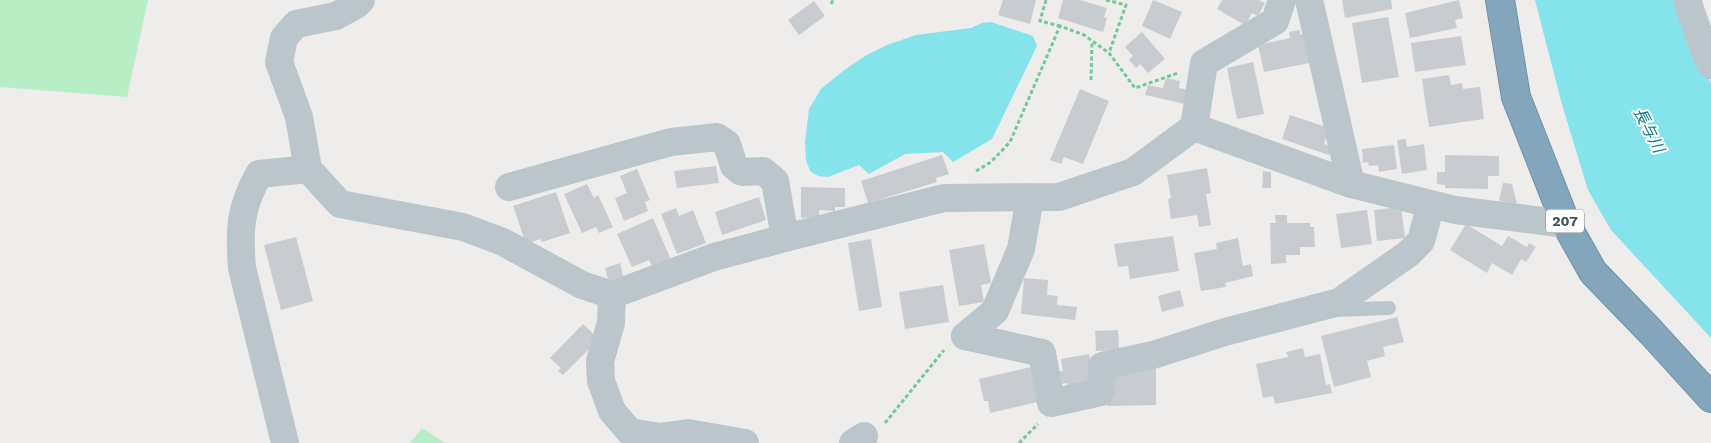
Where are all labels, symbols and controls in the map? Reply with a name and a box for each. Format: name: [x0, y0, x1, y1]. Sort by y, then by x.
water label: 長与川: [1630, 104, 1669, 157]
road number: 207: [1546, 210, 1584, 232]

